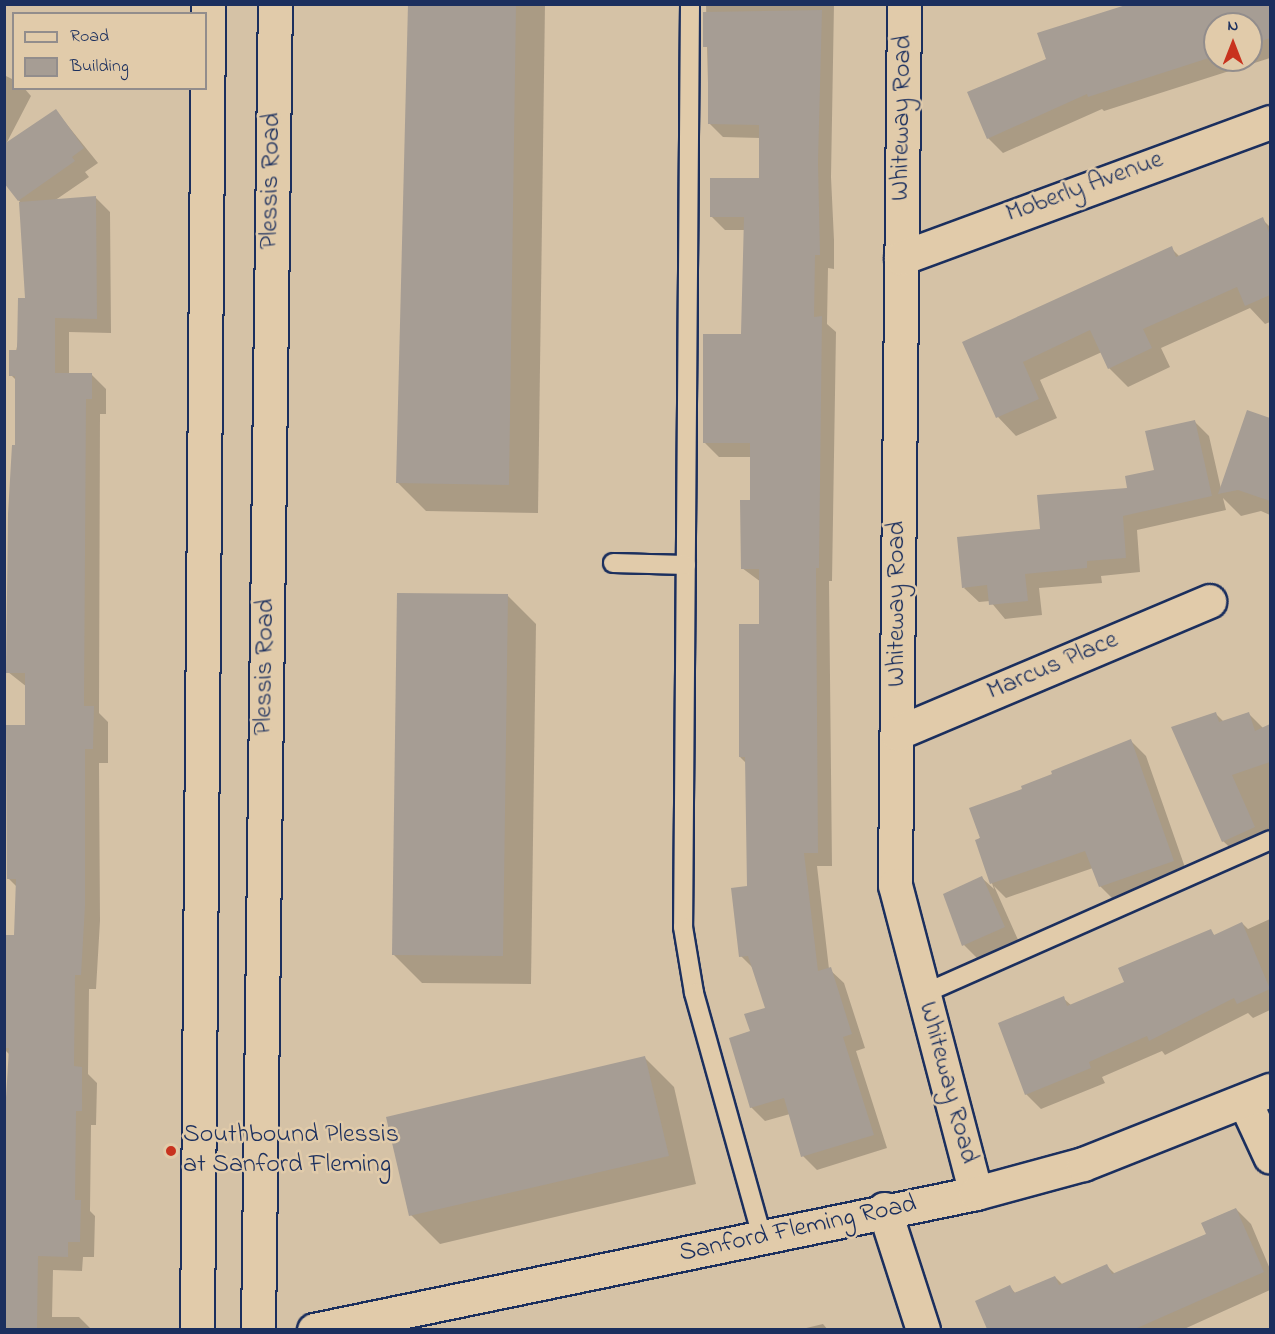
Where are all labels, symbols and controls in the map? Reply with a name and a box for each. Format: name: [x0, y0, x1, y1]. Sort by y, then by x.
legend: [12, 12, 207, 90]
north arrow: [1203, 12, 1263, 72]
text: N: [1228, 14, 1238, 38]
text: Road: [70, 24, 109, 50]
street label: Whiteway Road: [886, 35, 920, 201]
text: Building: [70, 54, 129, 80]
street label: Plessis Road: [255, 112, 289, 250]
street label: Moberly Avenue: [1002, 145, 1168, 231]
street label: Whiteway Road: [882, 521, 914, 687]
street label: Plessis Road: [249, 598, 283, 736]
street label: Marcus Place: [983, 625, 1123, 709]
street label: Whiteway Road: [910, 999, 984, 1167]
place label: Southbound Plessis at Sanford Fleming: [183, 1120, 399, 1182]
marker: Southbound Plessis at Sanford Fleming: [164, 1144, 178, 1158]
street label: Sanford Fleming Road: [676, 1190, 920, 1270]

